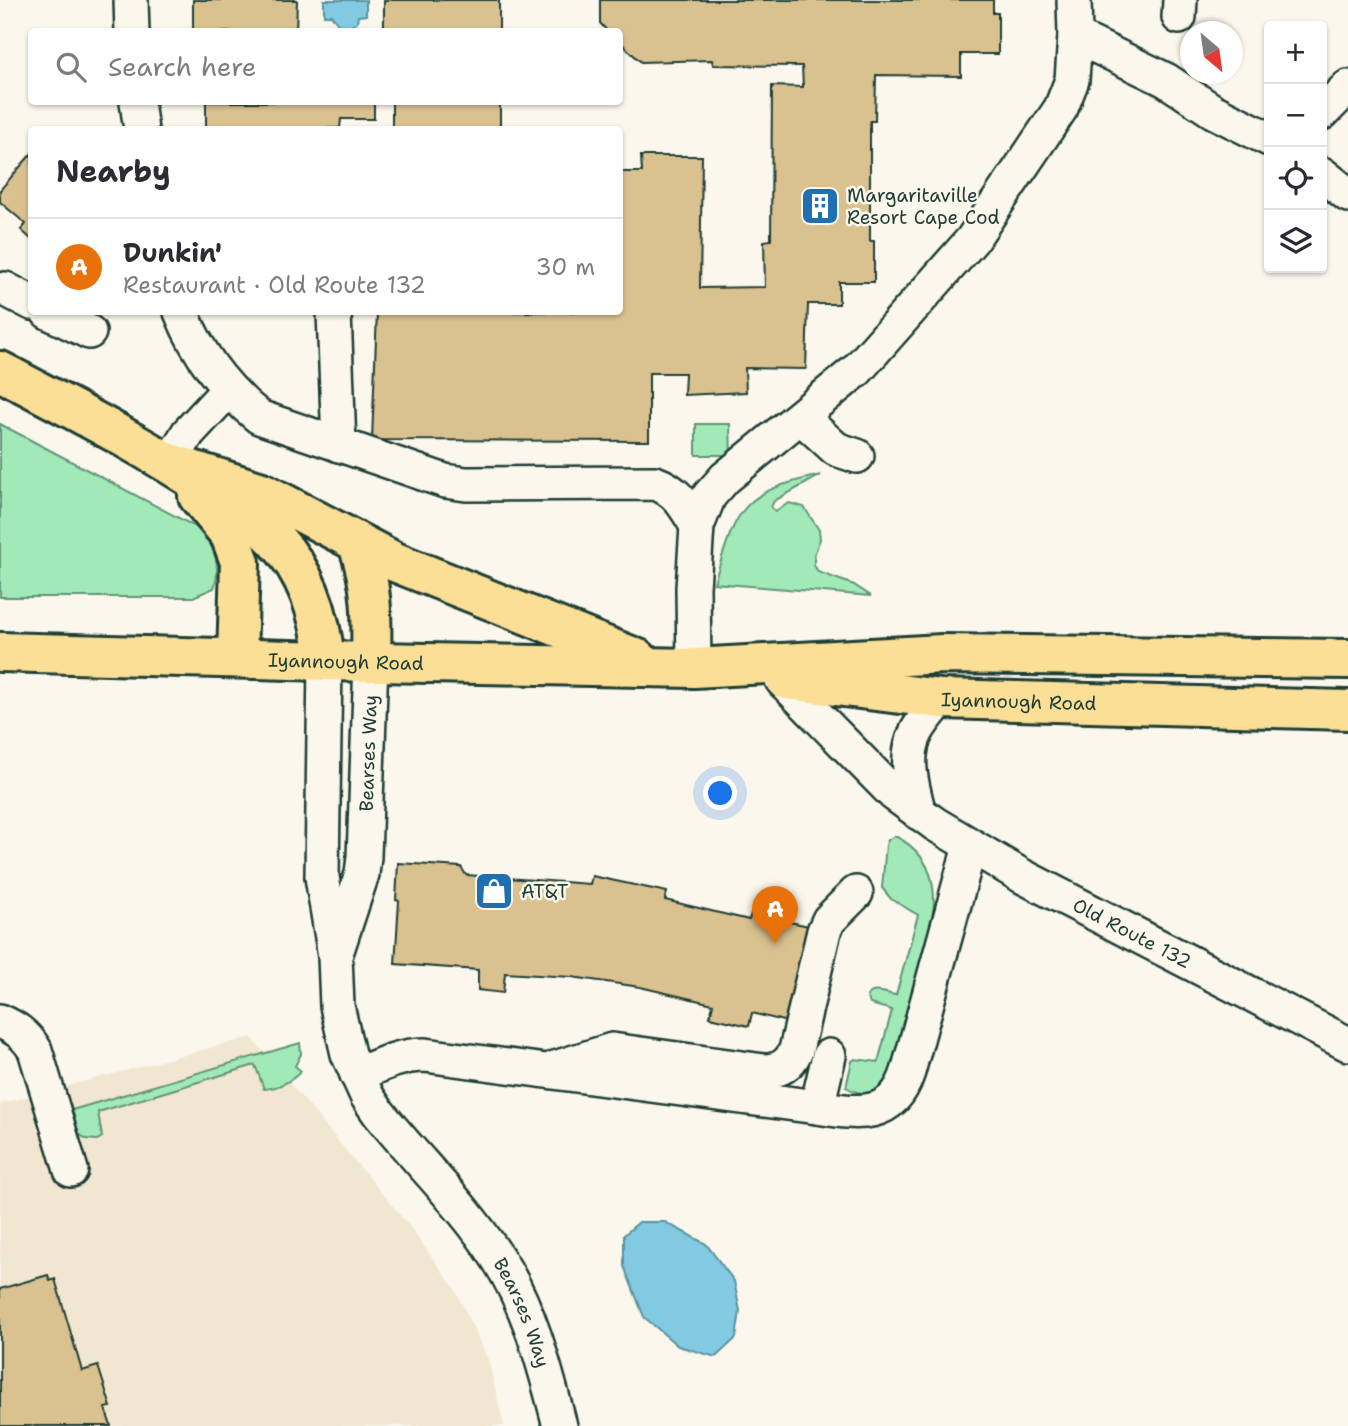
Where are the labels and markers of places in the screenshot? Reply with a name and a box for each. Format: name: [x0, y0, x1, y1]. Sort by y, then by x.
place label: Margaritaville Resort Cape Cod: [847, 183, 1000, 230]
building icon: Margaritaville Resort Cape Cod: [799, 185, 841, 227]
shop icon: AT&T: [473, 870, 515, 912]
place label: AT&T: [521, 879, 569, 904]
pin: A: [752, 886, 798, 944]

